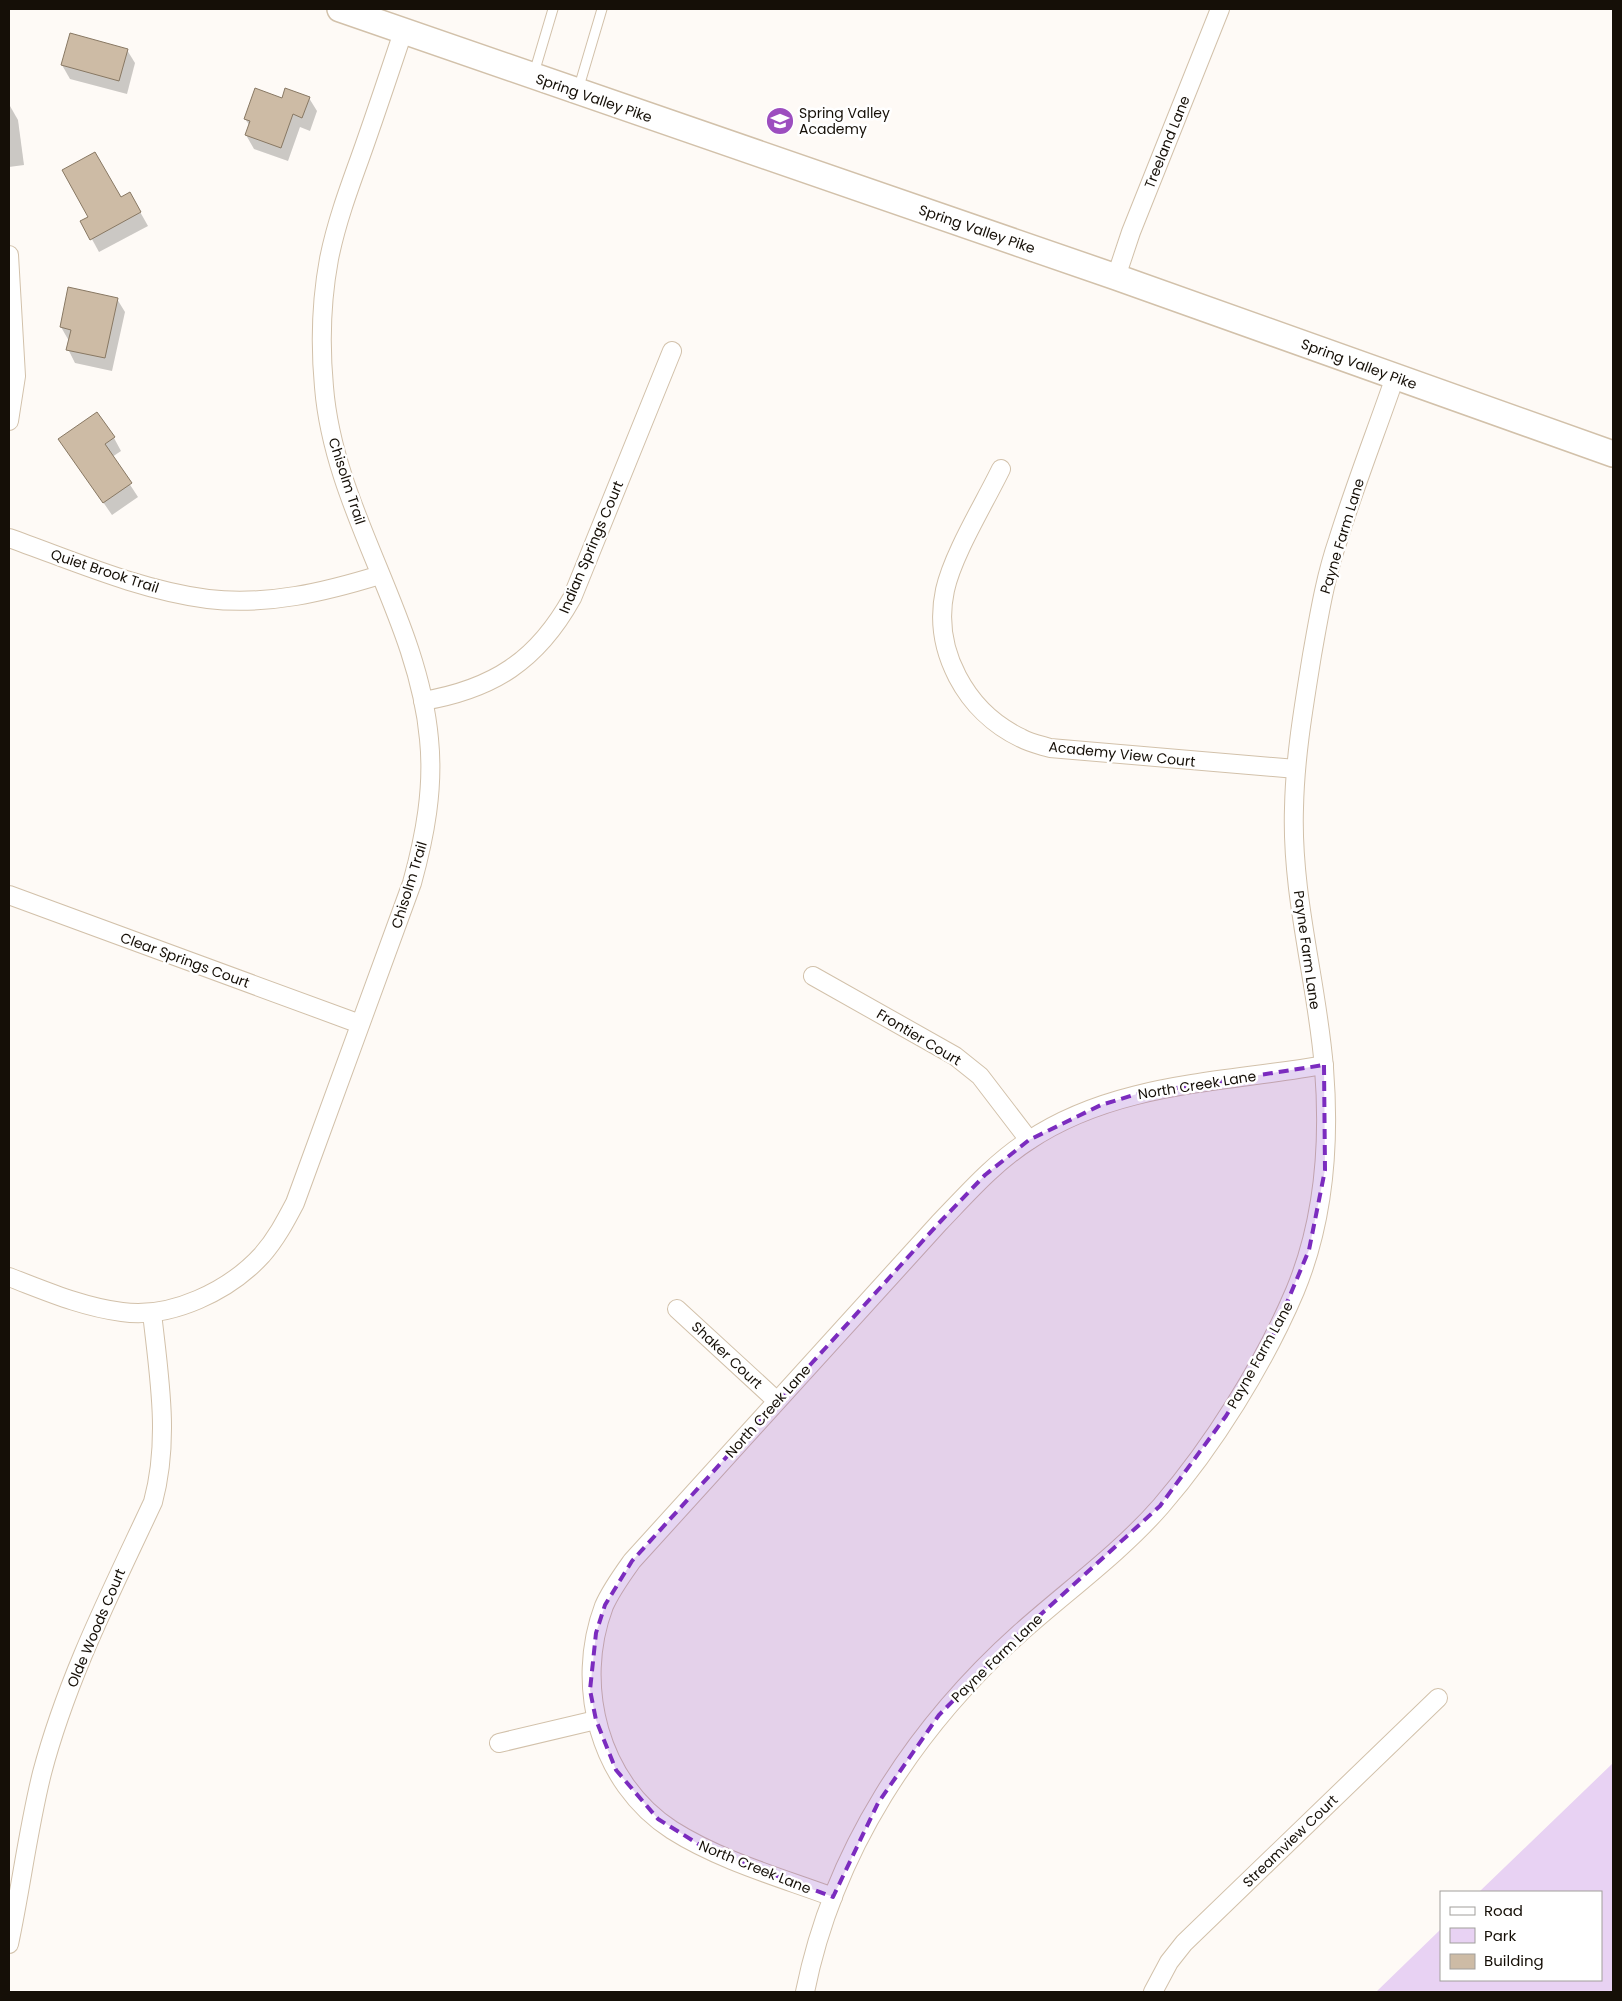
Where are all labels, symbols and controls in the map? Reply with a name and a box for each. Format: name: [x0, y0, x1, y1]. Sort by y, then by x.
street label: Spring Valley Pike: [533, 69, 655, 127]
street label: Treeland Lane: [1139, 92, 1195, 191]
place label: Spring Valley Academy: [799, 103, 890, 139]
school or university icon: Spring Valley Academy: [765, 106, 795, 136]
street label: Spring Valley Pike: [916, 200, 1038, 258]
street label: Spring Valley Pike: [1298, 334, 1420, 394]
street label: Chisolm Trail: [324, 435, 370, 527]
street label: Payne Farm Lane: [1315, 475, 1369, 596]
street label: Indian Springs Court: [554, 478, 628, 616]
street label: Quiet Brook Trail: [48, 544, 162, 598]
street label: Academy View Court: [1048, 736, 1196, 772]
street label: Chisolm Trail: [386, 839, 432, 931]
street label: Payne Farm Lane: [1289, 889, 1325, 1011]
street label: Clear Springs Court: [118, 927, 252, 993]
street label: Frontier Court: [873, 1004, 965, 1070]
street label: North Creek Lane: [1137, 1066, 1258, 1104]
street label: Payne Farm Lane: [1222, 1297, 1298, 1412]
street label: Shaker Court: [687, 1317, 767, 1393]
street label: North Creek Lane: [721, 1360, 816, 1462]
street label: Olde Woods Court: [62, 1565, 130, 1691]
street label: Payne Farm Lane: [947, 1609, 1047, 1707]
street label: Streamview Court: [1238, 1790, 1342, 1892]
street label: North Creek Lane: [696, 1835, 814, 1899]
legend: [1440, 1891, 1602, 1981]
text: Road: [1484, 1900, 1523, 1921]
text: Park: [1484, 1925, 1516, 1946]
text: Building: [1484, 1950, 1544, 1971]

